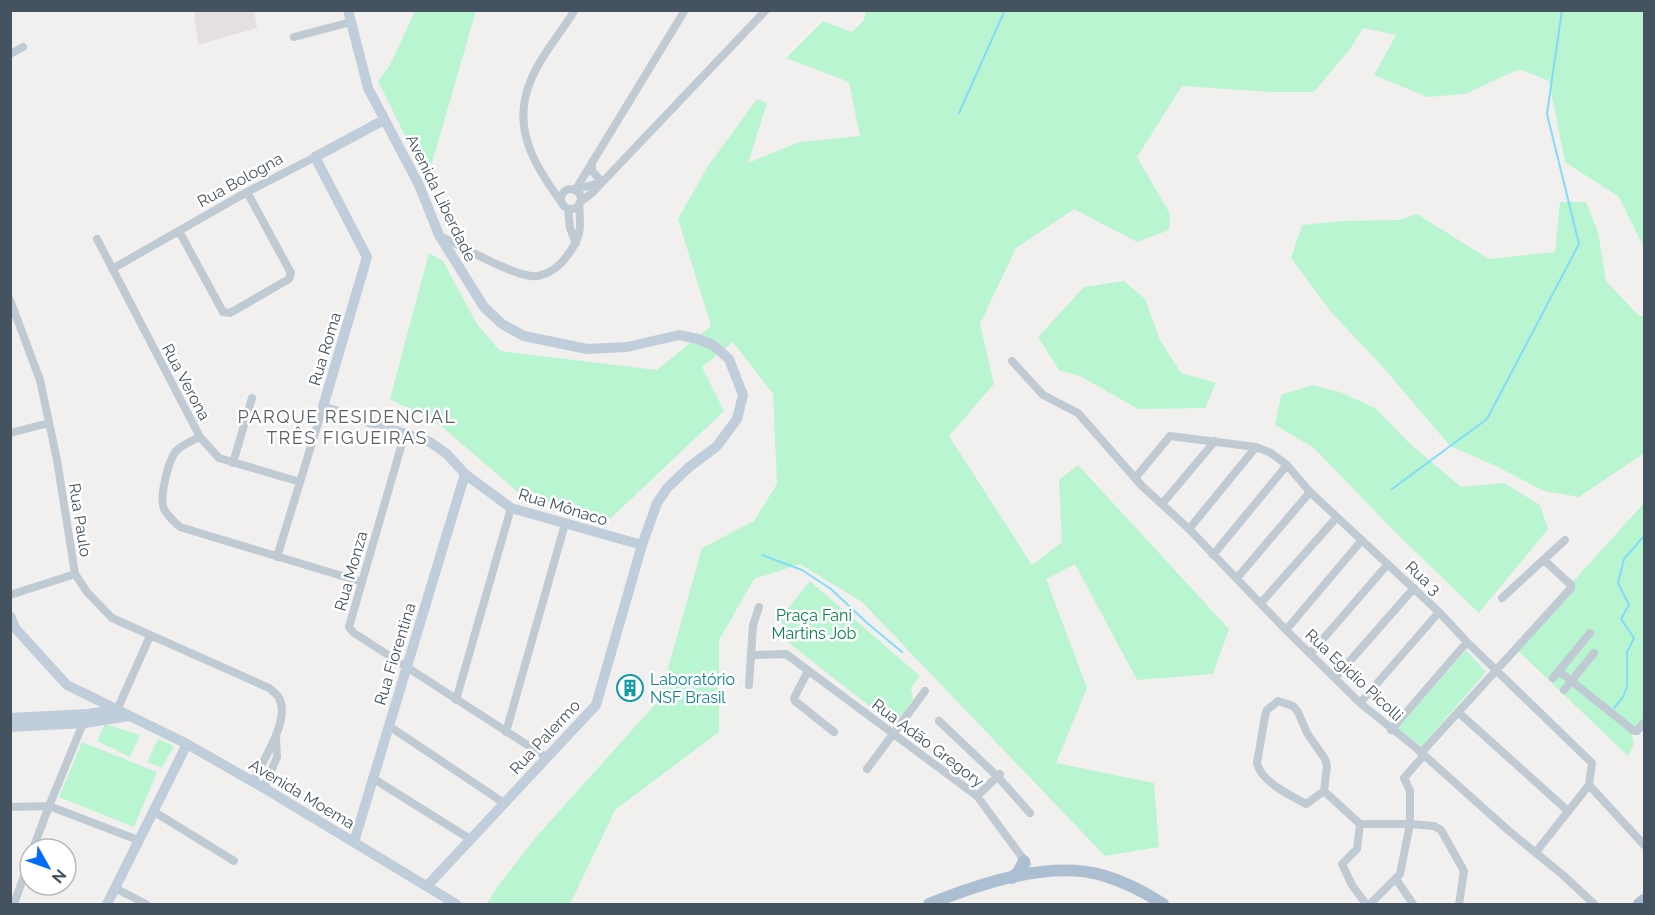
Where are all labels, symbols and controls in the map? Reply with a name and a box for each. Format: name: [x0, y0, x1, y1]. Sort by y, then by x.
street label: Avenida Liberdade: [402, 131, 480, 265]
street label: Rua Bologna: [194, 149, 286, 211]
street label: Rua Roma: [305, 310, 345, 388]
street label: Rua Verona: [158, 340, 214, 424]
district label: PARQUE RESIDENCIAL TRÊS FIGUEIRAS: [237, 406, 457, 448]
street label: Rua Paulo: [65, 482, 95, 558]
street label: Rua Mônaco: [516, 484, 610, 530]
street label: Rua Monza: [331, 529, 371, 613]
street label: Rua 3: [1401, 557, 1445, 599]
street label: Rua Fiorentina: [370, 601, 420, 707]
park label: Praça Fani Martins Job: [772, 606, 857, 643]
street label: Rua Egidio Picolli: [1301, 625, 1407, 725]
place label: Laboratório NSF Brasil: [650, 670, 735, 707]
building icon: Laboratório NSF Brasil: [615, 673, 645, 703]
street label: Rua Adão Gregory: [868, 695, 988, 791]
street label: Rua Palermo: [506, 696, 584, 778]
street label: Avenida Moema: [246, 755, 358, 833]
north arrow: [18, 837, 78, 897]
text: N: [48, 866, 70, 887]

